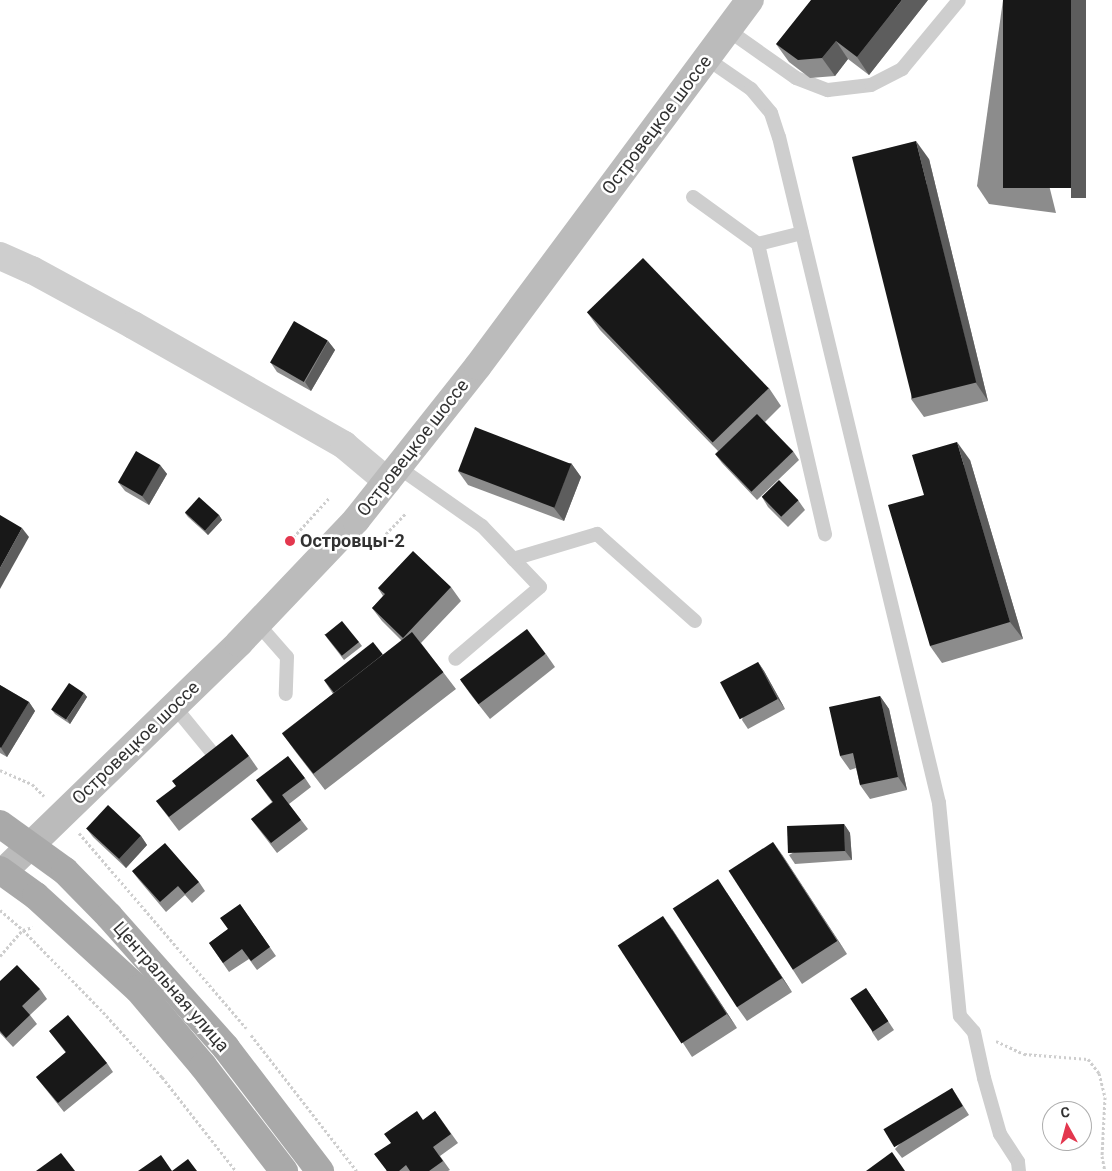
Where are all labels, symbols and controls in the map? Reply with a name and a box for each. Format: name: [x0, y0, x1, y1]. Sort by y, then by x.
street label: Островецкое шоссе: [598, 51, 716, 199]
street label: Островецкое шоссе: [353, 375, 473, 521]
place label: Островцы-2: [300, 530, 405, 552]
marker: Островцы-2: [284, 535, 296, 547]
street label: Островецкое шоссе: [68, 677, 204, 809]
street label: Центральная улица: [108, 917, 234, 1057]
north arrow: [1042, 1101, 1092, 1151]
text: С: [1060, 1104, 1071, 1121]

